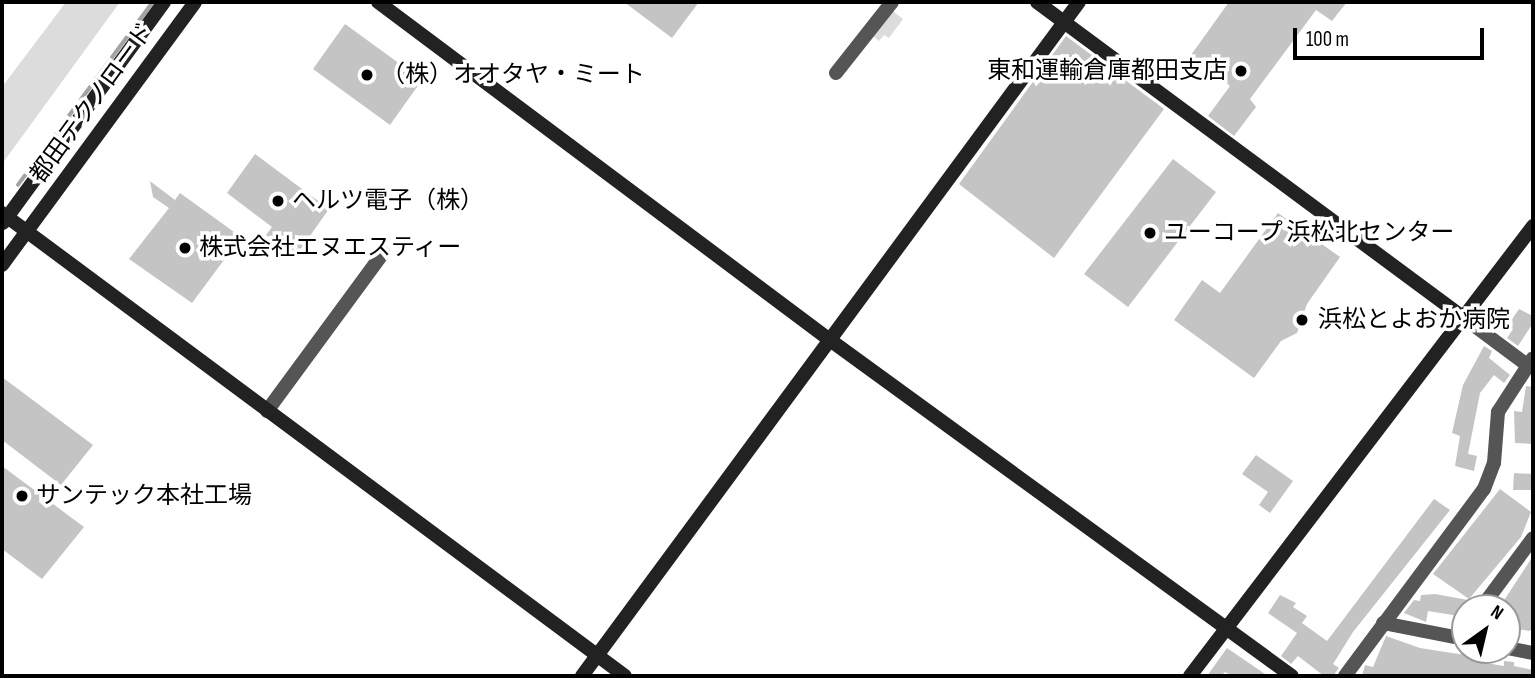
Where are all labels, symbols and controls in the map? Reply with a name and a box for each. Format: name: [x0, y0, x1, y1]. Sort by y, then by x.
scale bar: [1297, 14, 1488, 58]
street label: 都田テクノロード: [24, 17, 160, 189]
text: 100 m: [1306, 27, 1349, 52]
place label: 東和運輸倉庫都田支店: [987, 57, 1227, 85]
place label: （株）オオタヤ・ミート: [381, 61, 645, 89]
marker: 東和運輸倉庫都田支店: [1233, 63, 1249, 79]
marker: （株）オオタヤ・ミート: [359, 67, 375, 83]
place label: ヘルツ電子（株）: [292, 187, 484, 215]
marker: ヘルツ電子（株）: [270, 193, 286, 209]
place label: ユーコープ 浜松北センター: [1164, 219, 1456, 247]
marker: ユーコープ 浜松北センター: [1142, 225, 1158, 241]
place label: 株式会社エヌエスティー: [199, 234, 463, 262]
marker: 株式会社エヌエスティー: [177, 240, 193, 256]
place label: 浜松とよおか病院: [1318, 306, 1510, 334]
marker: 浜松とよおか病院: [1292, 310, 1312, 330]
place label: サンテック本社工場: [36, 482, 252, 510]
marker: サンテック本社工場: [14, 488, 30, 504]
north arrow: [1451, 594, 1521, 664]
text: N: [1486, 600, 1508, 625]

